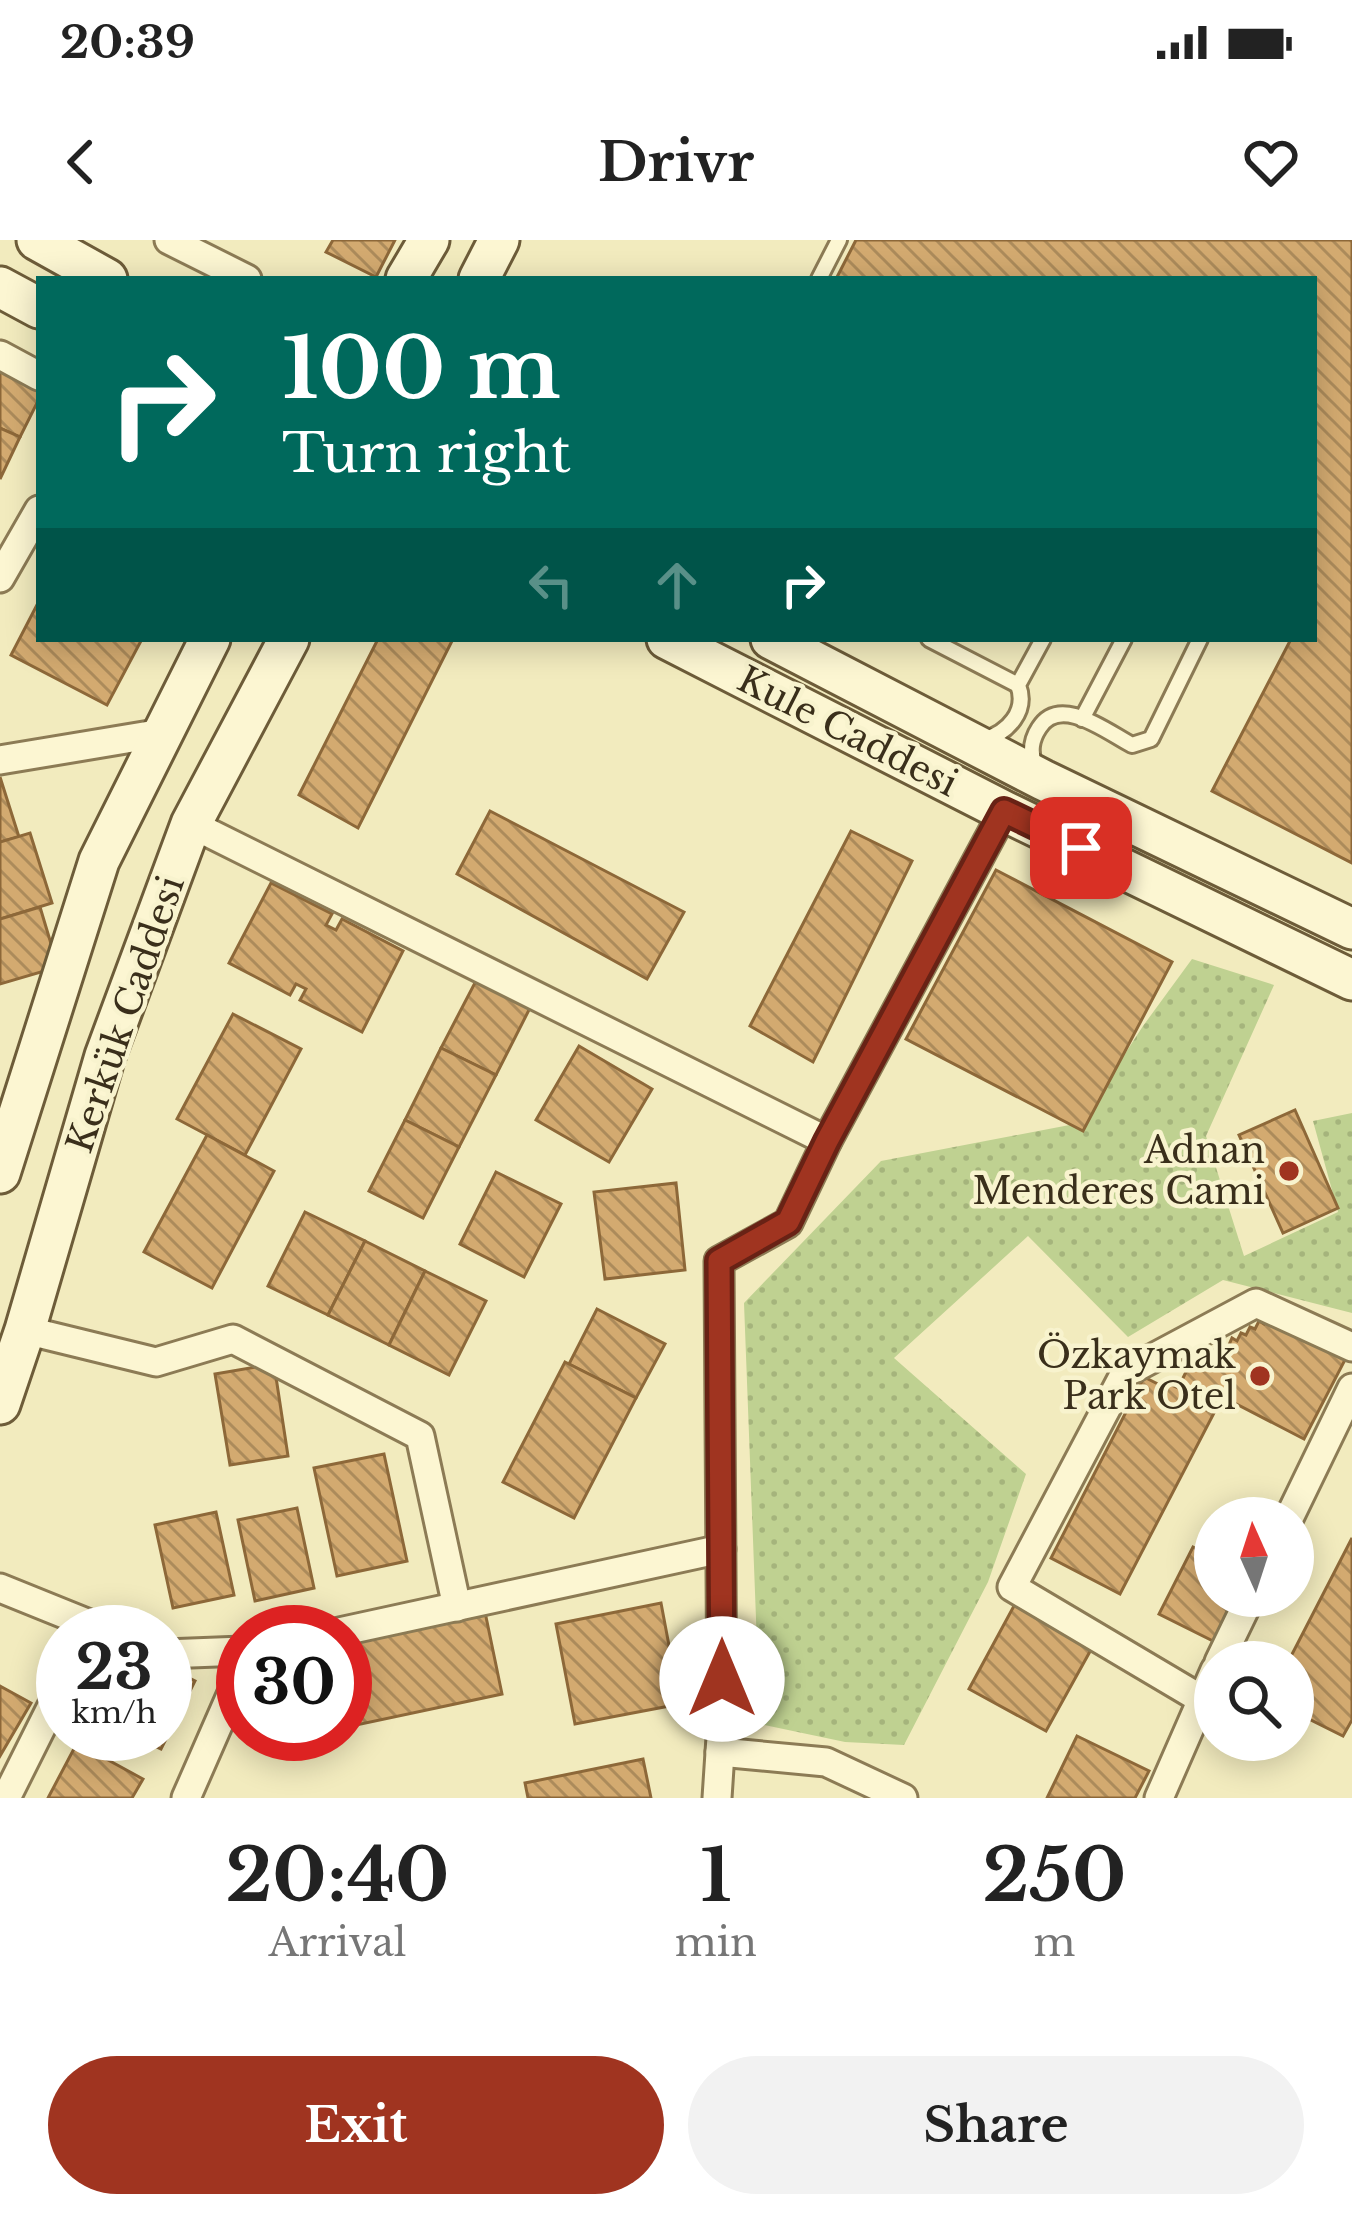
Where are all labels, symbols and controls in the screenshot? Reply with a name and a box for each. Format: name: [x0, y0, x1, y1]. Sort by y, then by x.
text: 20:39: [60, 14, 195, 70]
icon: back: [48, 129, 114, 195]
text: Drivr: [598, 129, 754, 196]
icon: heart: [1238, 129, 1304, 195]
text: 100 m: [282, 317, 561, 421]
icon: right: [84, 324, 240, 480]
text: Turn right: [282, 420, 571, 487]
icon: left: [518, 552, 584, 618]
icon: ahead: [644, 552, 710, 618]
icon: right: [770, 552, 836, 618]
street label: Kule Caddesi: [730, 657, 965, 806]
pin: [1030, 797, 1132, 899]
icon: arrive: [1048, 815, 1114, 881]
street label: Kerkük Caddesi: [57, 870, 194, 1159]
place label: Adnan Menderes Cami: [972, 1128, 1265, 1214]
marker: Adnan Menderes Cami: [1276, 1158, 1302, 1184]
place label: Özkaymak Park Otel: [1037, 1332, 1236, 1419]
marker: Özkaymak Park Otel: [1247, 1363, 1273, 1389]
north arrow: [1194, 1497, 1314, 1617]
map controls: [1194, 1497, 1314, 1761]
speed limit sign: 30: [216, 1605, 372, 1761]
position arrow: [659, 1616, 785, 1742]
text: 23: [75, 1631, 153, 1705]
button: search: [1194, 1641, 1314, 1761]
text: km/h: [71, 1694, 157, 1731]
text: 20:40: [226, 1831, 449, 1920]
text: 1: [700, 1831, 732, 1920]
text: 250: [982, 1831, 1126, 1920]
text: Arrival: [268, 1918, 406, 1967]
text: min: [675, 1918, 757, 1967]
text: m: [1034, 1918, 1075, 1967]
button: Exit: [48, 2056, 664, 2194]
button: Share: [688, 2056, 1304, 2194]

